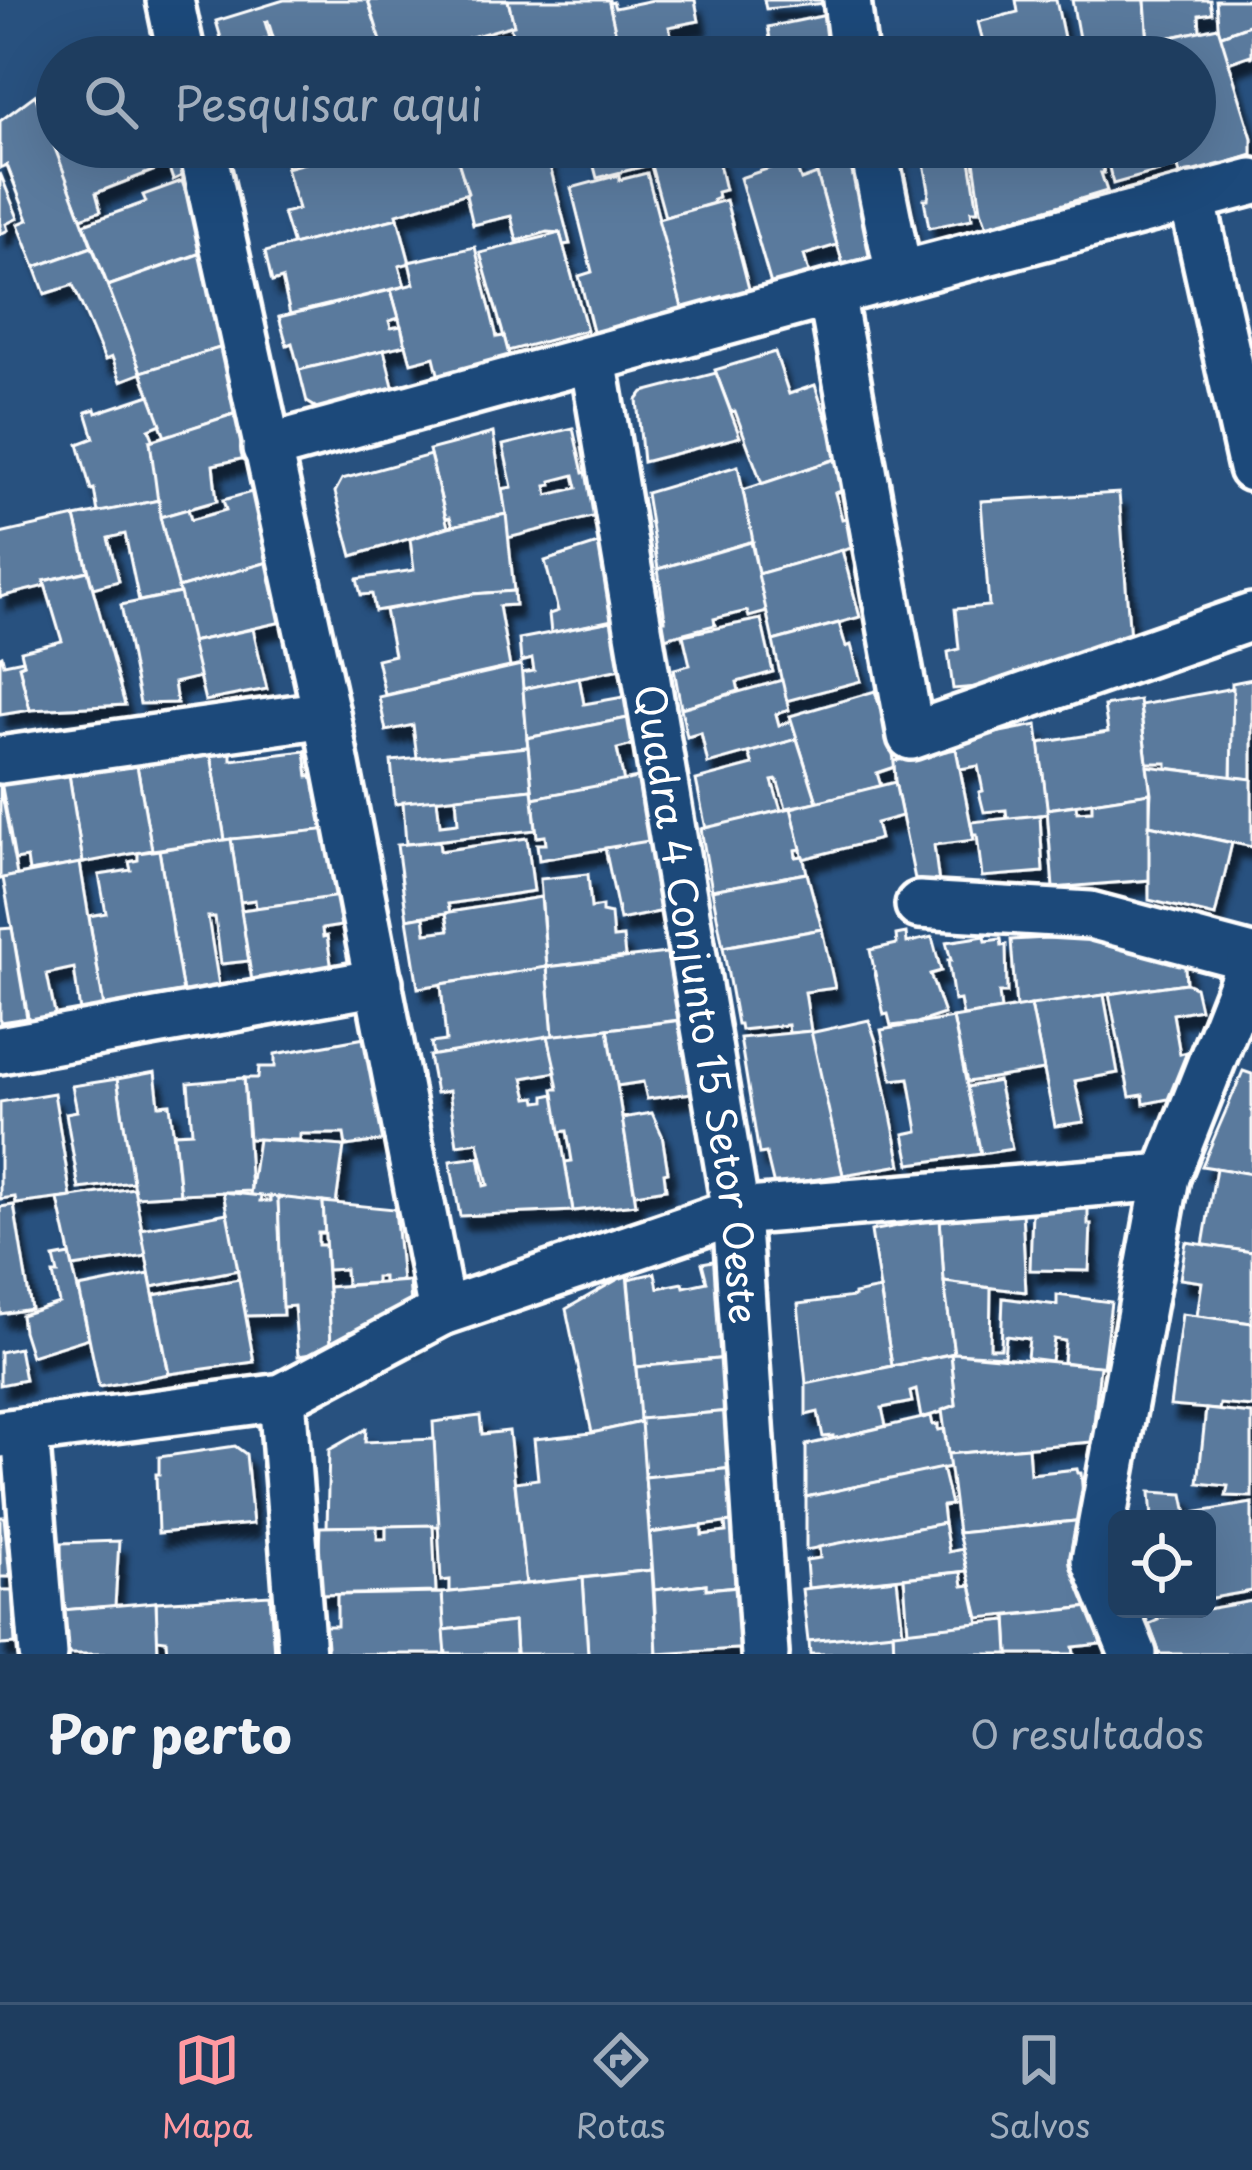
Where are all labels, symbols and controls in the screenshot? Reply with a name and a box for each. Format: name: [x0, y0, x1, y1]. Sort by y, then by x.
search box: [36, 36, 1216, 168]
text: Pesquisar aqui: [174, 68, 483, 136]
icon: search: [78, 69, 144, 135]
street label: Quadra 4 Conjunto 15 Setor Oeste: [621, 680, 775, 1326]
map controls: [1108, 1510, 1216, 1618]
button: locate: [1108, 1510, 1216, 1618]
text: Por perto: [48, 1694, 292, 1771]
text: 0 resultados: [970, 1703, 1204, 1762]
tab: Mapa: [162, 2027, 252, 2149]
tab: Rotas: [576, 2027, 665, 2149]
tab: Salvos: [989, 2027, 1090, 2149]

